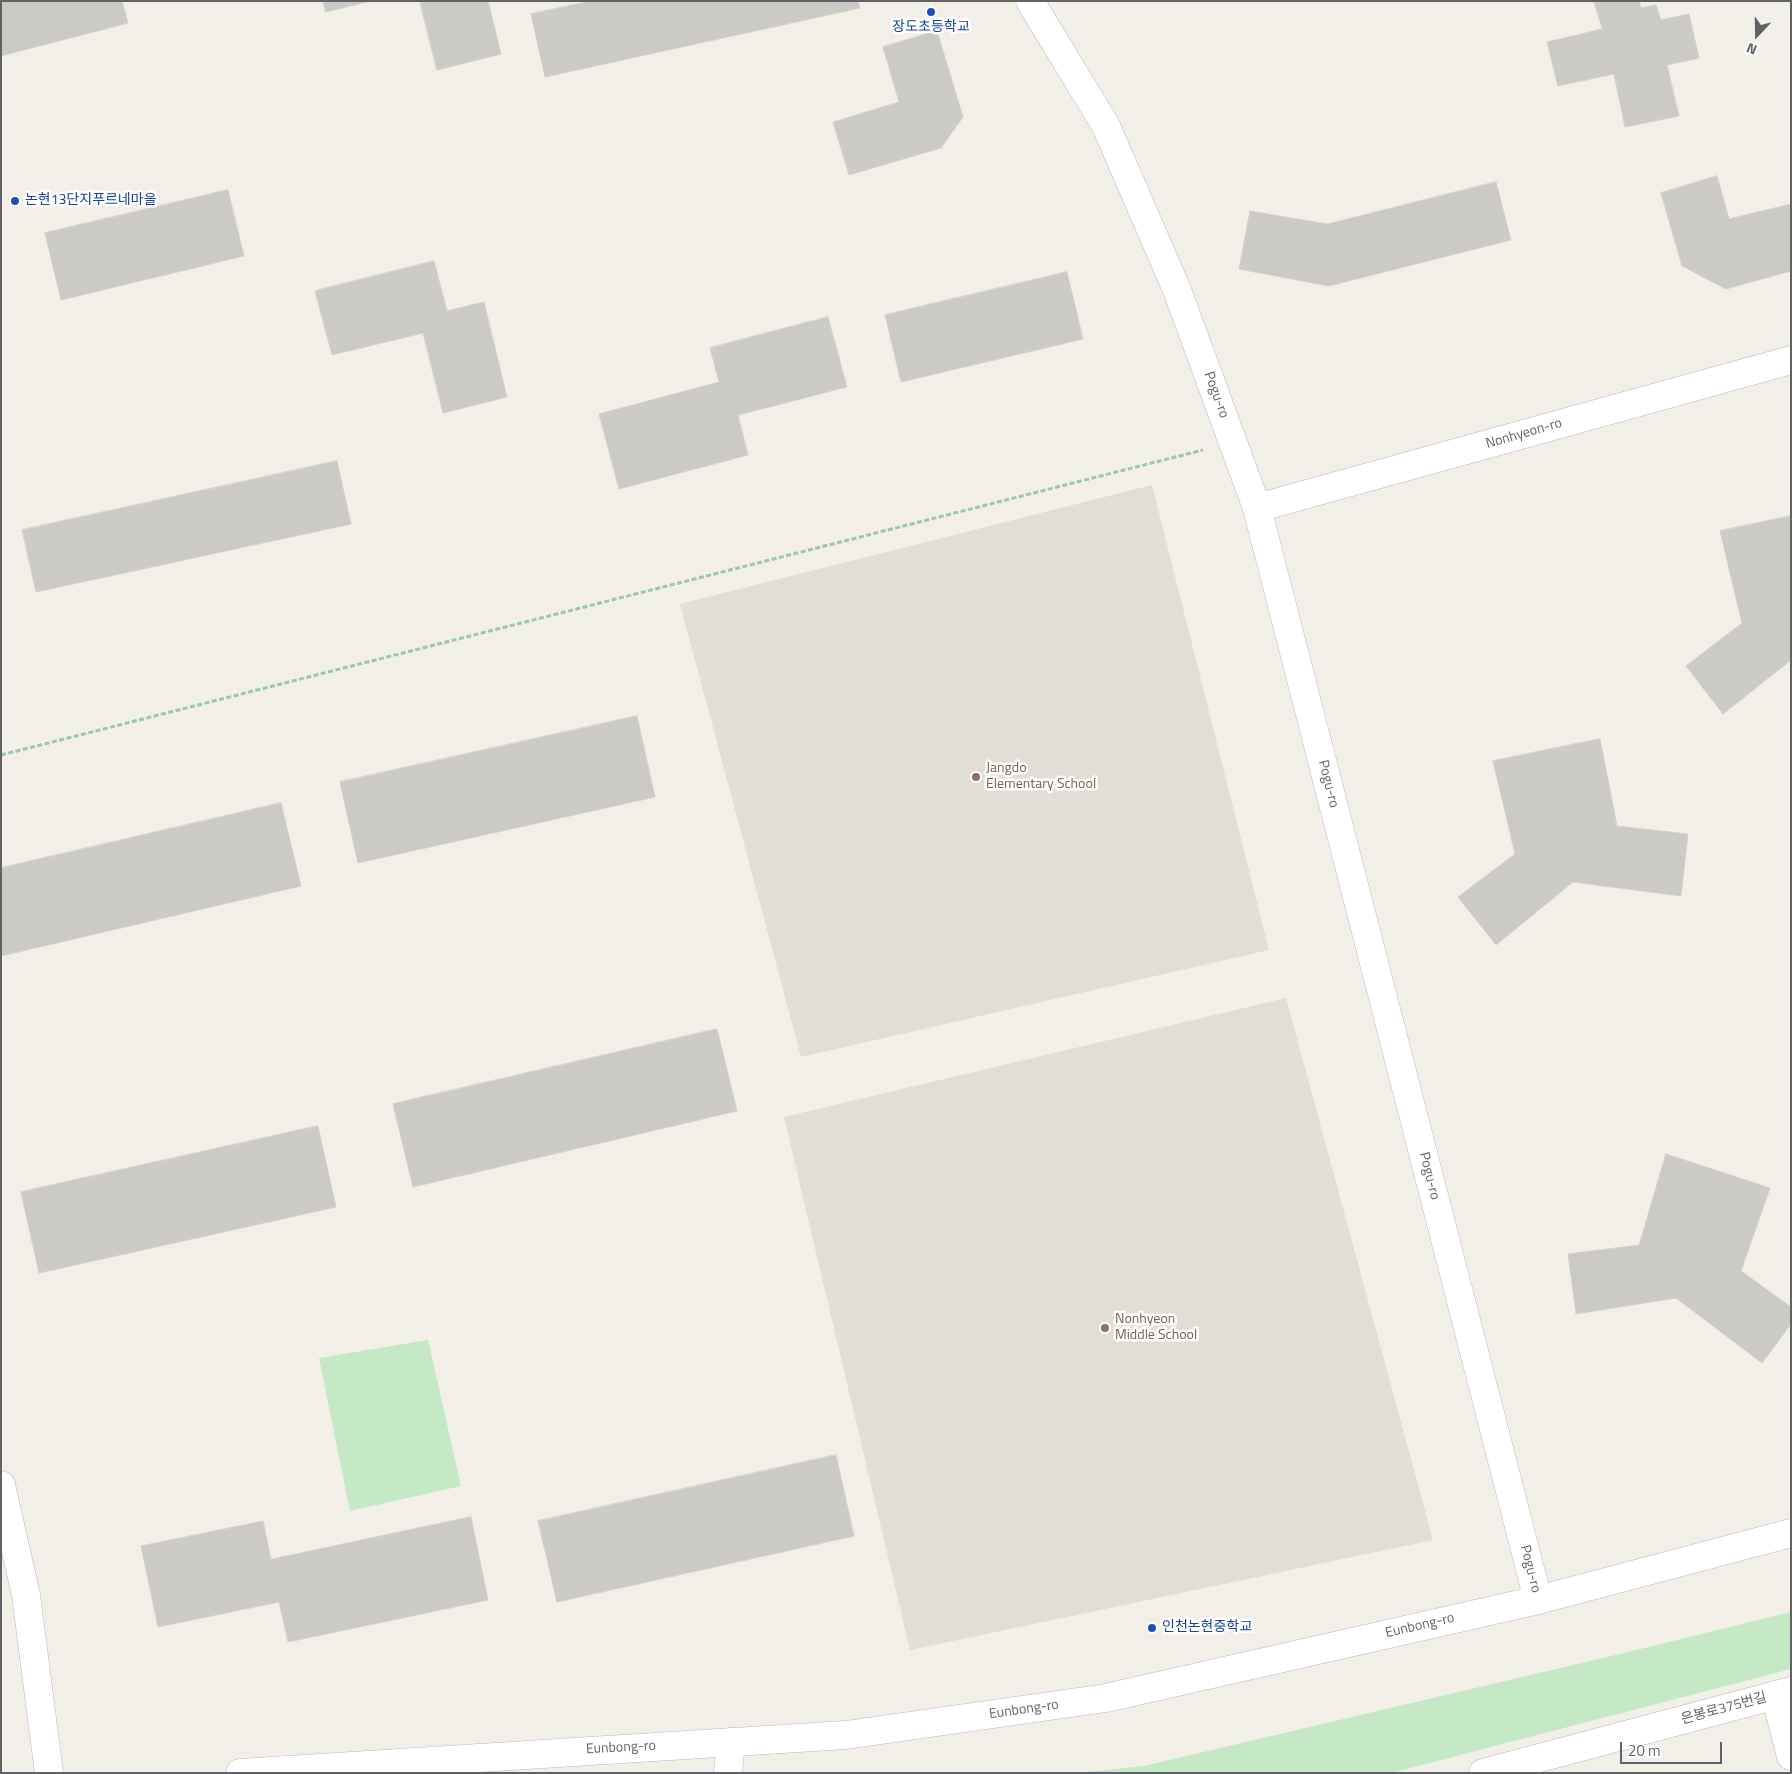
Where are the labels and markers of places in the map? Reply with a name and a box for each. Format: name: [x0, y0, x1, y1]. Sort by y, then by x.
marker: 장도초등학교: [925, 6, 937, 18]
place label: 장도초등학교: [892, 20, 970, 36]
place label: 논현13단지푸르네마을: [25, 193, 157, 209]
marker: 논현13단지푸르네마을: [9, 195, 21, 207]
place label: Jangdo Elementary School: [986, 761, 1096, 794]
marker: Jangdo Elementary School: [970, 771, 982, 783]
place label: Nonhyeon Middle School: [1115, 1312, 1197, 1344]
marker: Nonhyeon Middle School: [1099, 1322, 1111, 1334]
place label: 인천논현중학교: [1162, 1620, 1252, 1636]
marker: 인천논현중학교: [1146, 1622, 1158, 1634]

